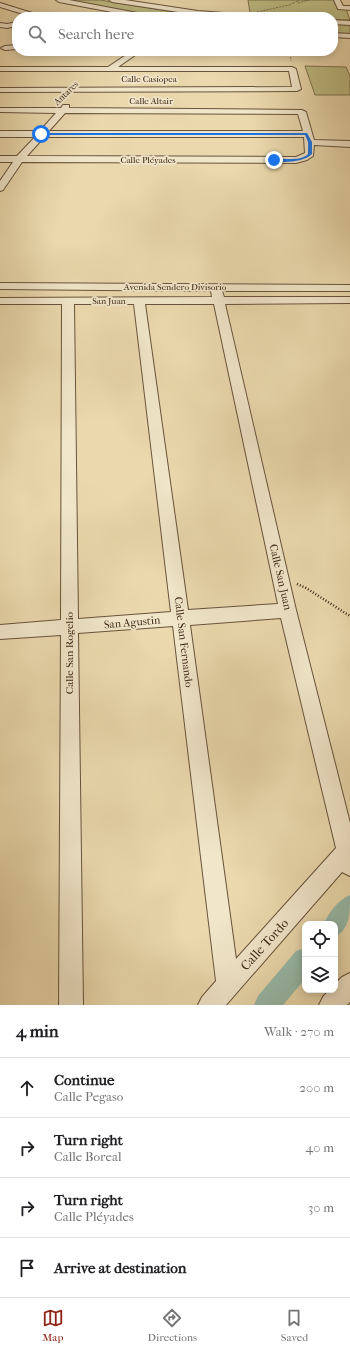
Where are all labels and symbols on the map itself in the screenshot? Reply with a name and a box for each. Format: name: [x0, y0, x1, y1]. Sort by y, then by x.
street label: Calle Casiopea: [121, 74, 178, 84]
street label: Antares: [51, 79, 81, 108]
street label: Calle Altair: [129, 96, 173, 106]
route start: [32, 125, 50, 143]
route end: [265, 151, 283, 169]
street label: Calle Pléyades: [120, 155, 176, 165]
street label: Avenida Sendero Divisorio: [123, 282, 227, 292]
street label: San Juan: [92, 296, 127, 306]
street label: Calle San Juan: [267, 543, 295, 612]
street label: Calle San Fernando: [171, 596, 196, 689]
street label: Calle San Rogelio: [63, 611, 76, 694]
street label: San Agustin: [103, 614, 161, 631]
street label: Calle Tordo: [237, 915, 292, 973]

